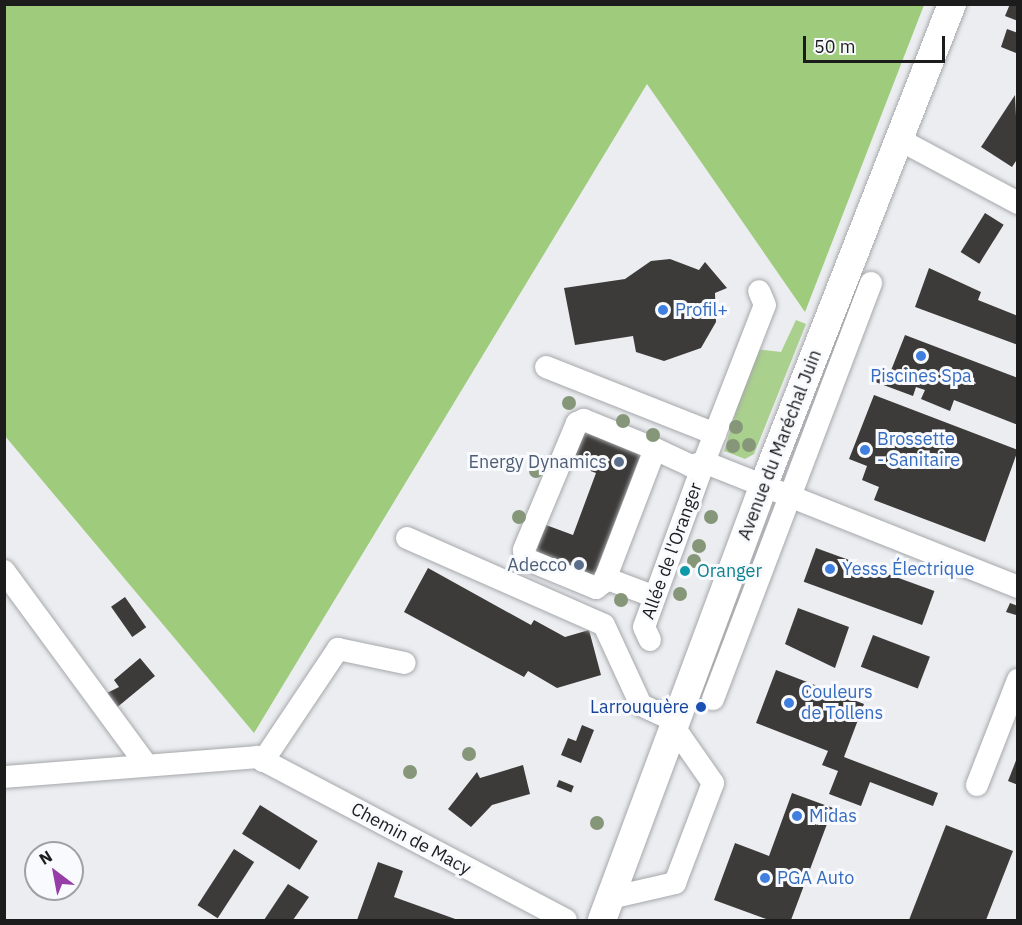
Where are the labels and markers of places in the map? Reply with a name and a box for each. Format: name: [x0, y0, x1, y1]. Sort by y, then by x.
place label: Profil+: [675, 299, 728, 321]
marker: Profil+: [656, 303, 670, 317]
marker: Piscines Spa: [914, 349, 928, 363]
place label: Piscines Spa: [870, 365, 972, 387]
place label: Brossette - Sanitaire: [877, 429, 960, 472]
marker: Brossette - Sanitaire: [858, 443, 872, 457]
place label: Energy Dynamics: [468, 451, 607, 473]
marker: Energy Dynamics: [612, 455, 626, 469]
place label: Adecco: [507, 554, 567, 576]
marker: Adecco: [572, 558, 586, 572]
place label: Yesss Électrique: [842, 558, 974, 580]
place label: Oranger: [697, 560, 762, 582]
marker: Yesss Électrique: [823, 562, 837, 576]
marker: Oranger: [678, 564, 692, 578]
place label: Couleurs de Tollens: [801, 682, 883, 724]
place label: Larrouquère: [590, 696, 689, 718]
marker: Couleurs de Tollens: [782, 696, 796, 710]
marker: Larrouquère: [694, 700, 708, 714]
place label: Midas: [809, 805, 857, 827]
marker: Midas: [790, 809, 804, 823]
place label: PGA Auto: [777, 867, 854, 889]
marker: PGA Auto: [758, 871, 772, 885]

